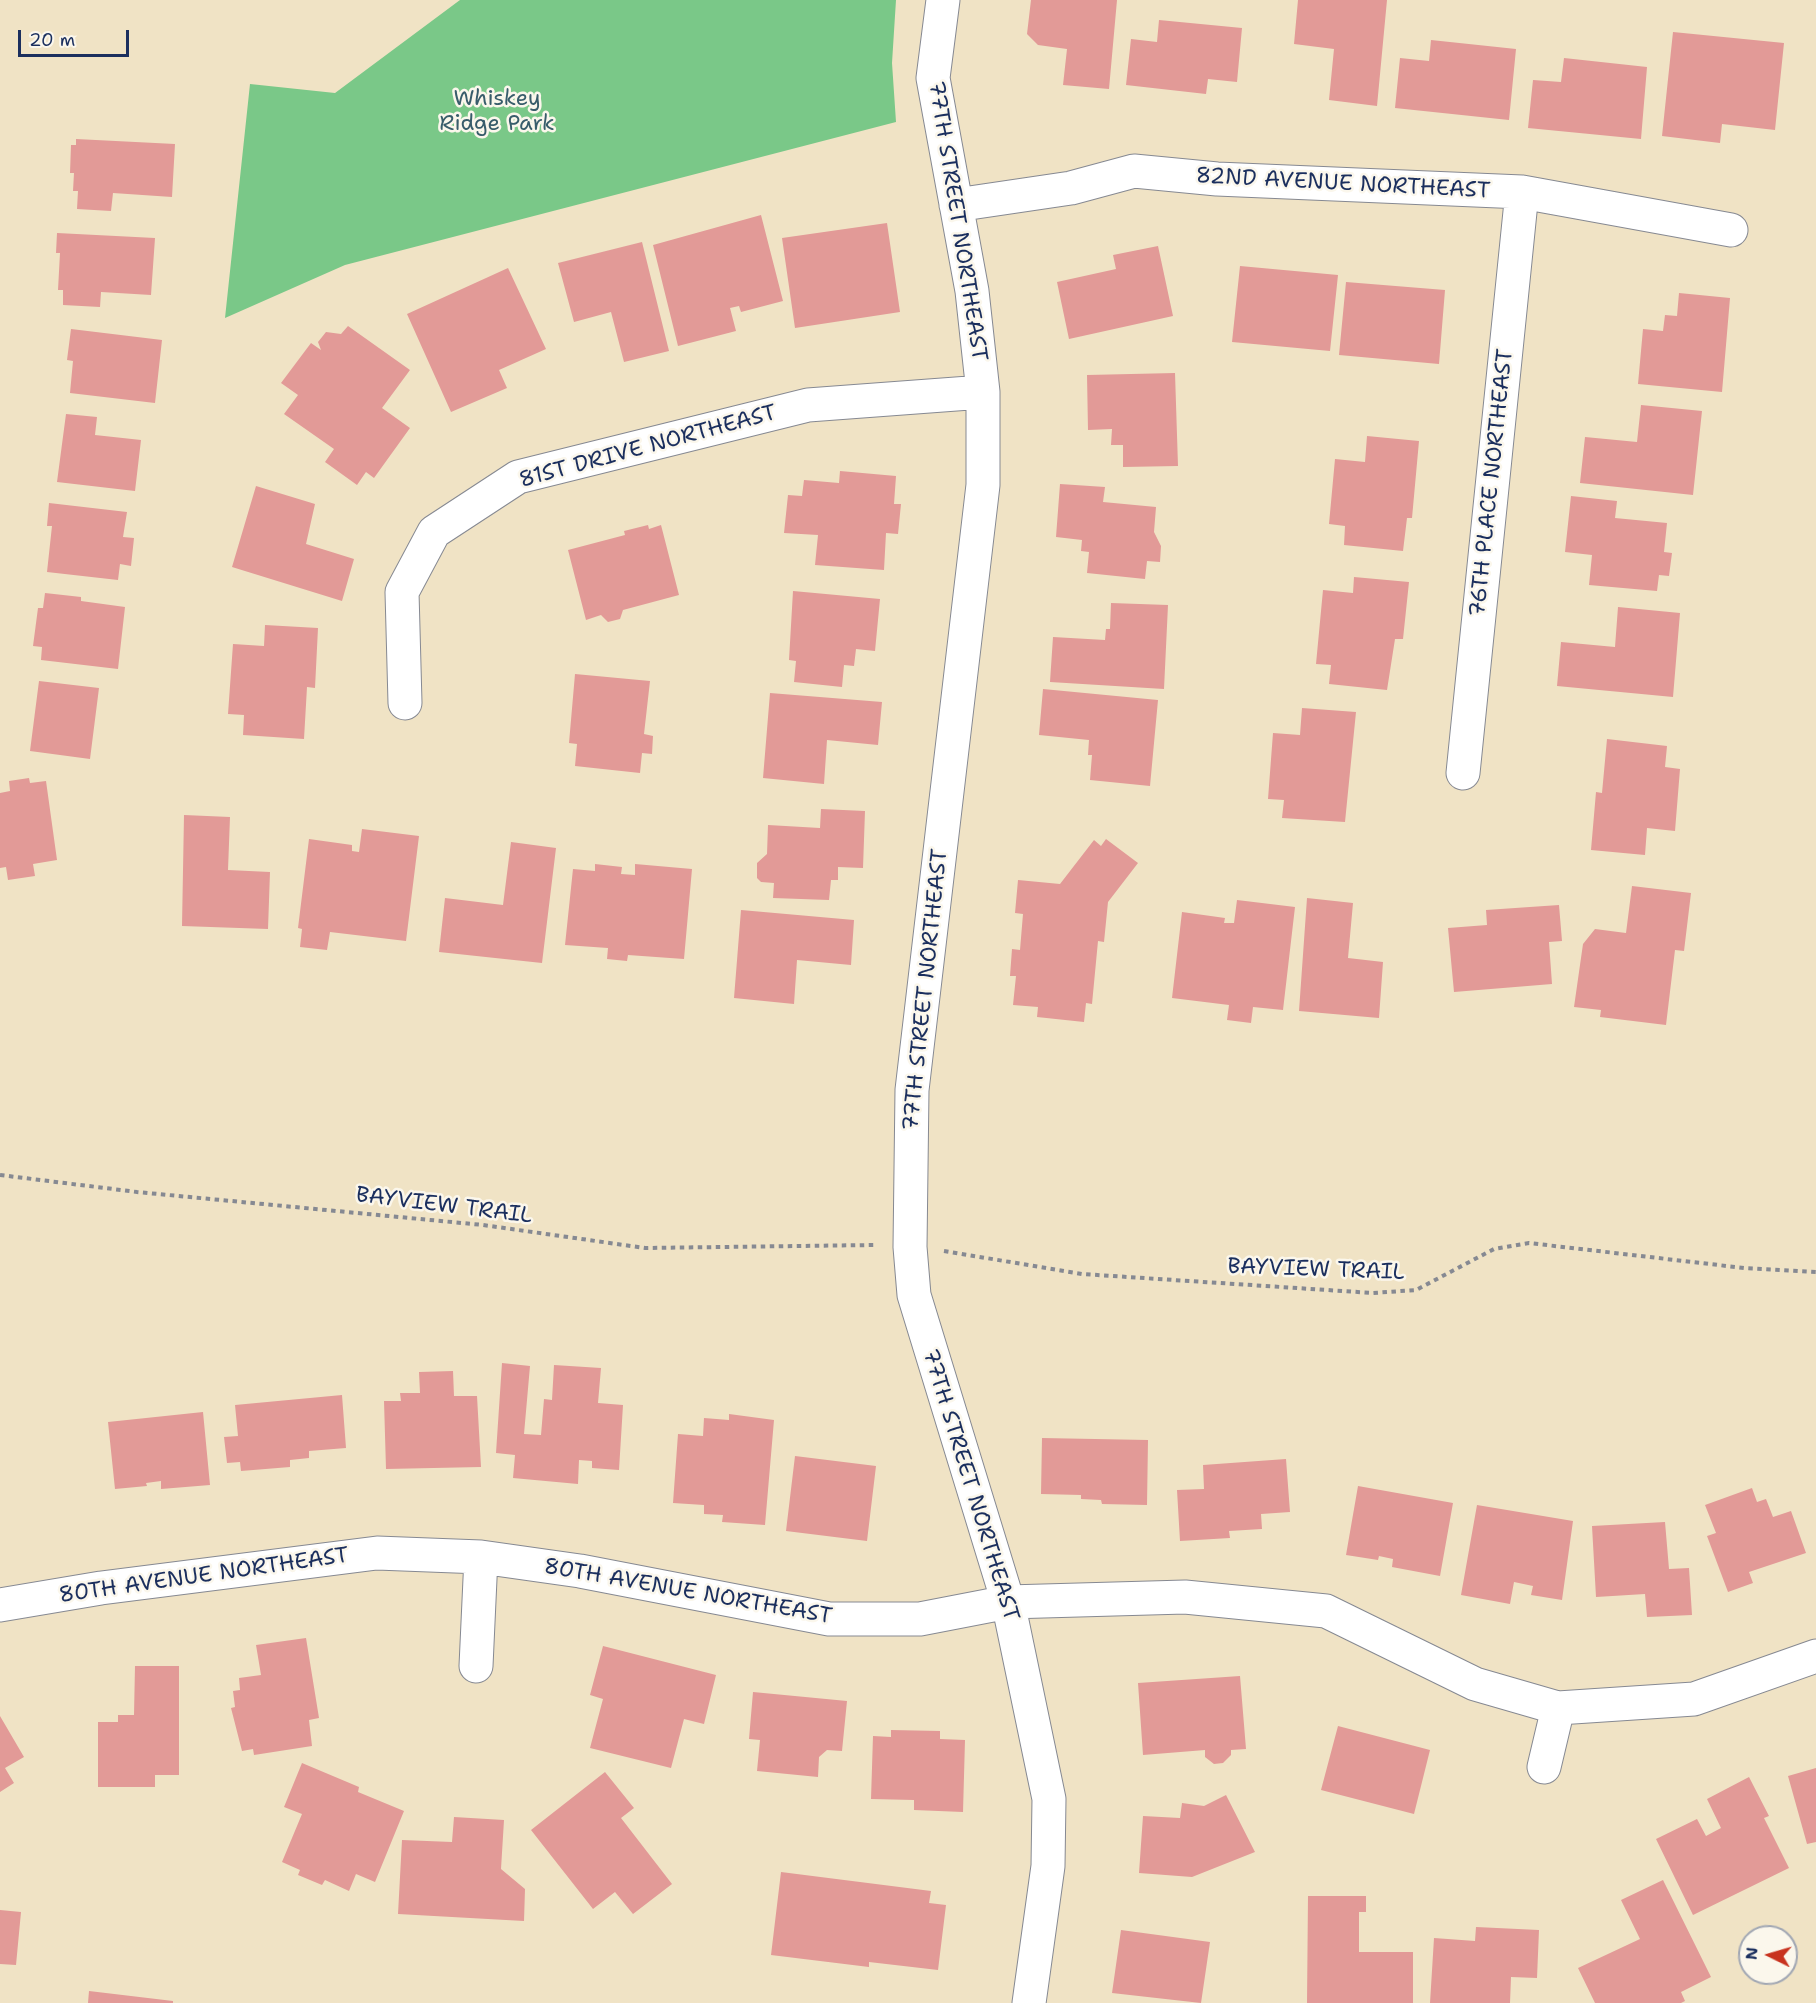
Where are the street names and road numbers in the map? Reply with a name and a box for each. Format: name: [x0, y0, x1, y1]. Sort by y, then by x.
street label: 77TH STREET NORTHEAST: [922, 79, 992, 363]
street label: 82ND AVENUE NORTHEAST: [1195, 163, 1491, 205]
street label: 76TH PLACE NORTHEAST: [1465, 348, 1519, 618]
street label: 81ST DRIVE NORTHEAST: [516, 400, 780, 494]
street label: 77TH STREET NORTHEAST: [898, 848, 954, 1132]
street label: BAYVIEW TRAIL: [354, 1182, 534, 1230]
street label: BAYVIEW TRAIL: [1227, 1254, 1405, 1286]
street label: 77TH STREET NORTHEAST: [916, 1346, 1024, 1624]
street label: 80TH AVENUE NORTHEAST: [57, 1543, 351, 1609]
street label: 80TH AVENUE NORTHEAST: [542, 1554, 834, 1630]

